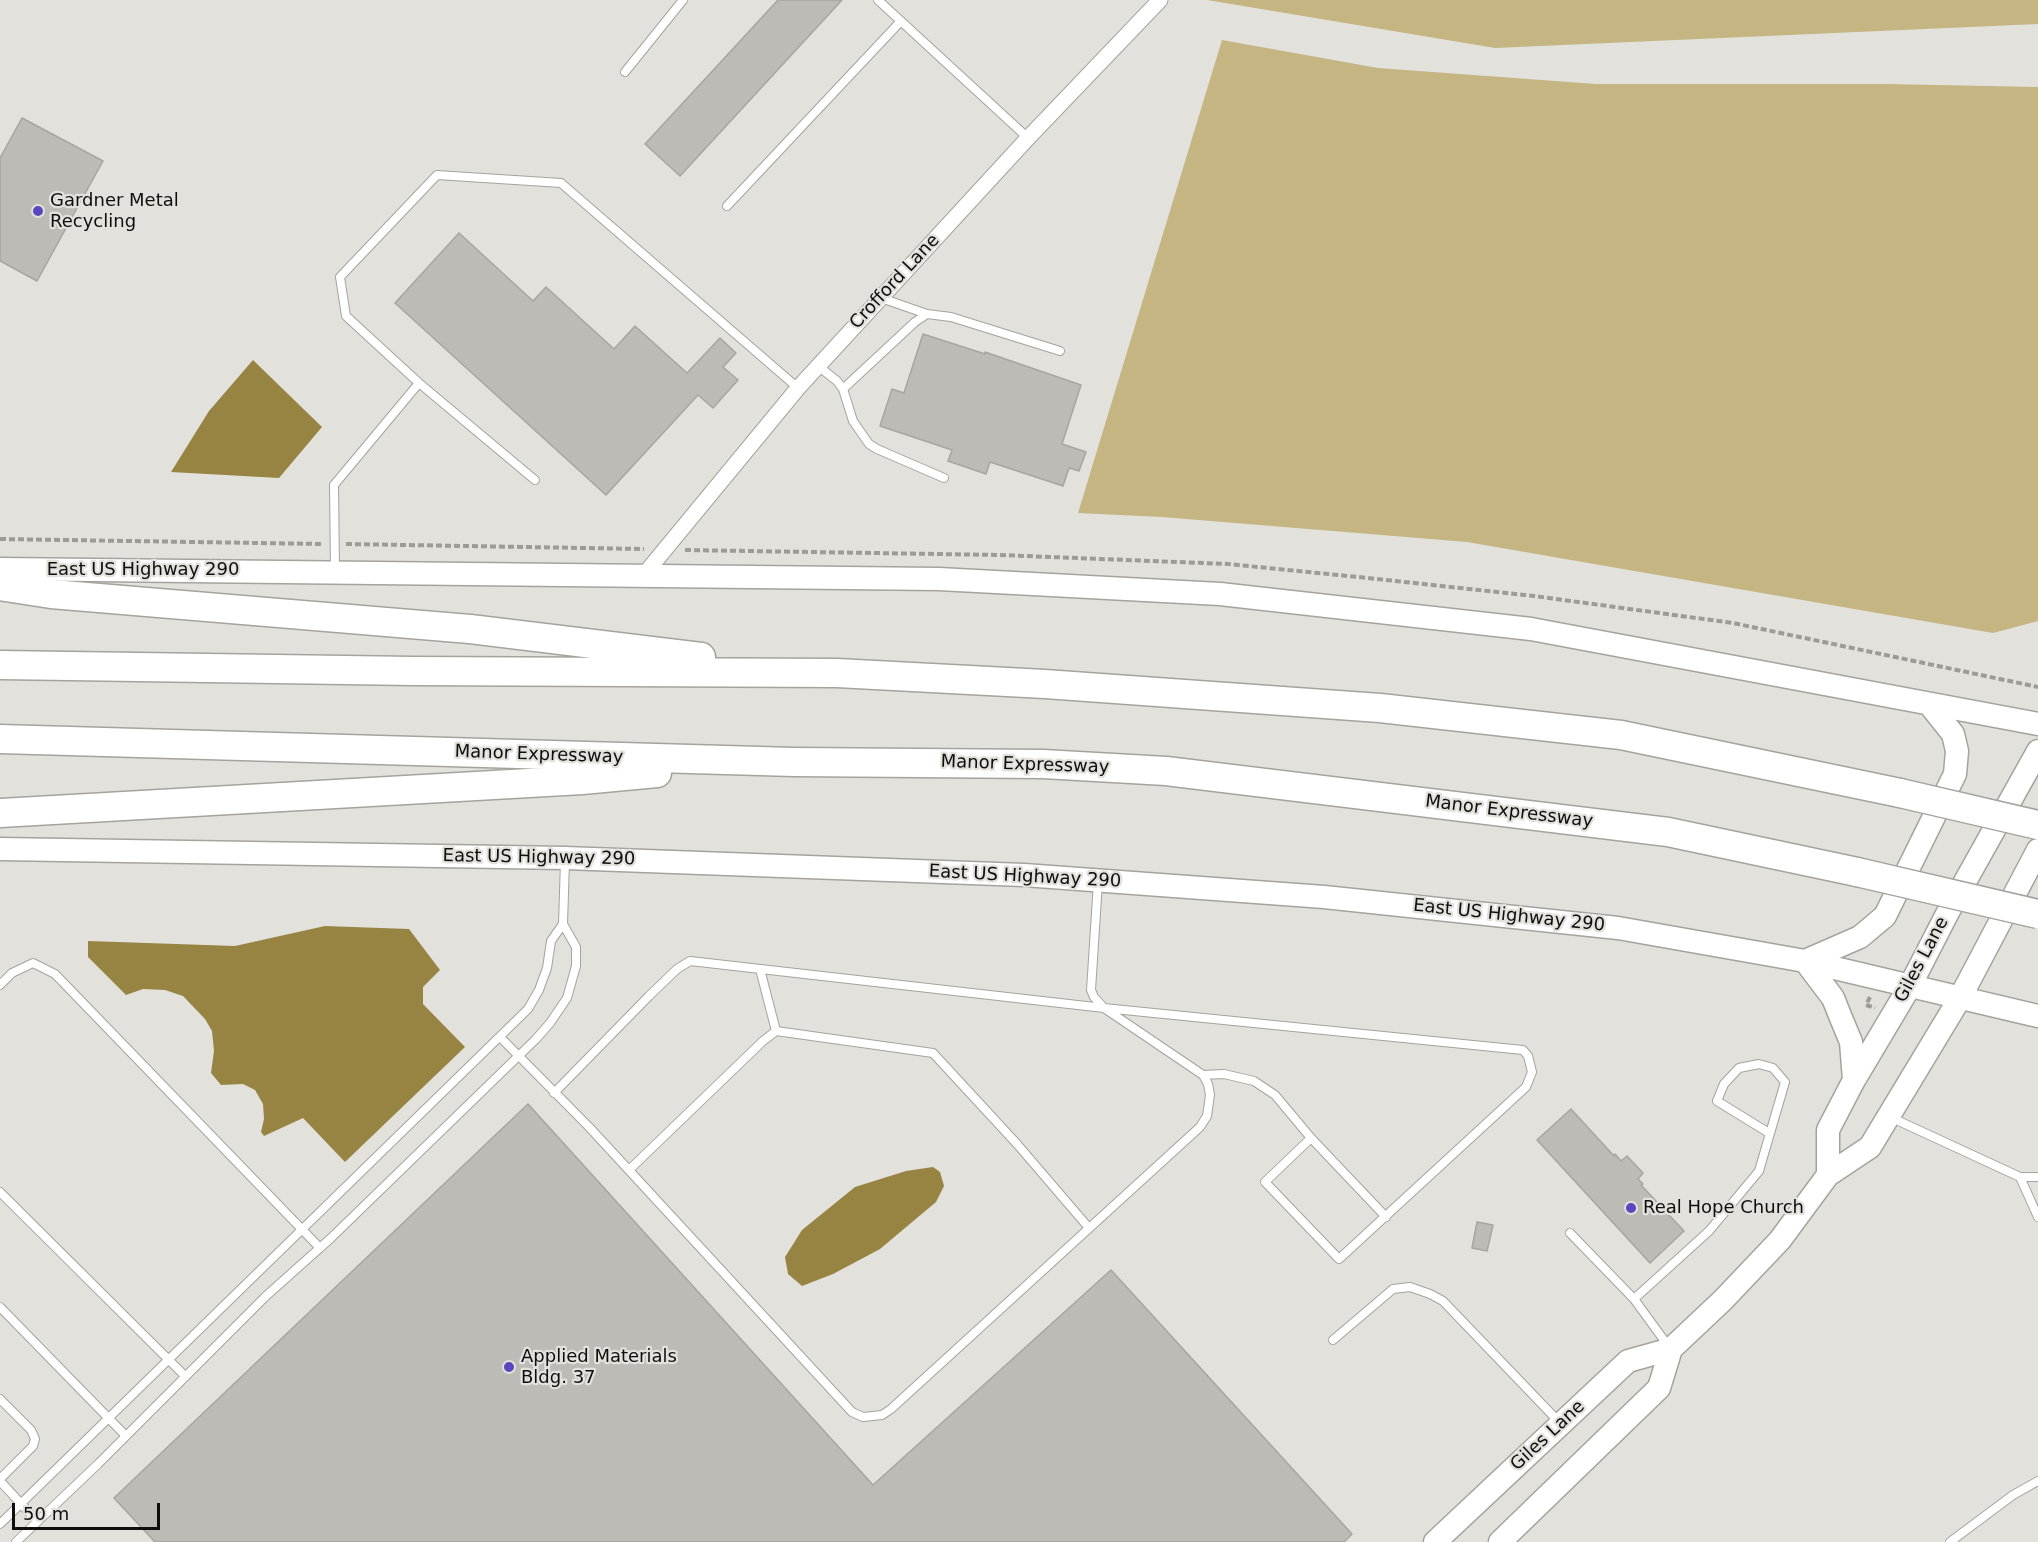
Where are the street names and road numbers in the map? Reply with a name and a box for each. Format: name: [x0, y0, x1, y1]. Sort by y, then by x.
street label: Crofford Lane: [846, 230, 944, 334]
street label: East US Highway 290: [47, 559, 239, 581]
street label: Manor Expressway: [454, 741, 624, 769]
street label: Manor Expressway: [940, 751, 1110, 779]
street label: Manor Expressway: [1424, 791, 1594, 833]
street label: East US Highway 290: [442, 846, 636, 870]
street label: East US Highway 290: [928, 861, 1122, 893]
street label: East US Highway 290: [1412, 895, 1606, 937]
street label: Giles Lane: [1890, 914, 1954, 1006]
street label: Giles Lane: [1506, 1396, 1590, 1476]

